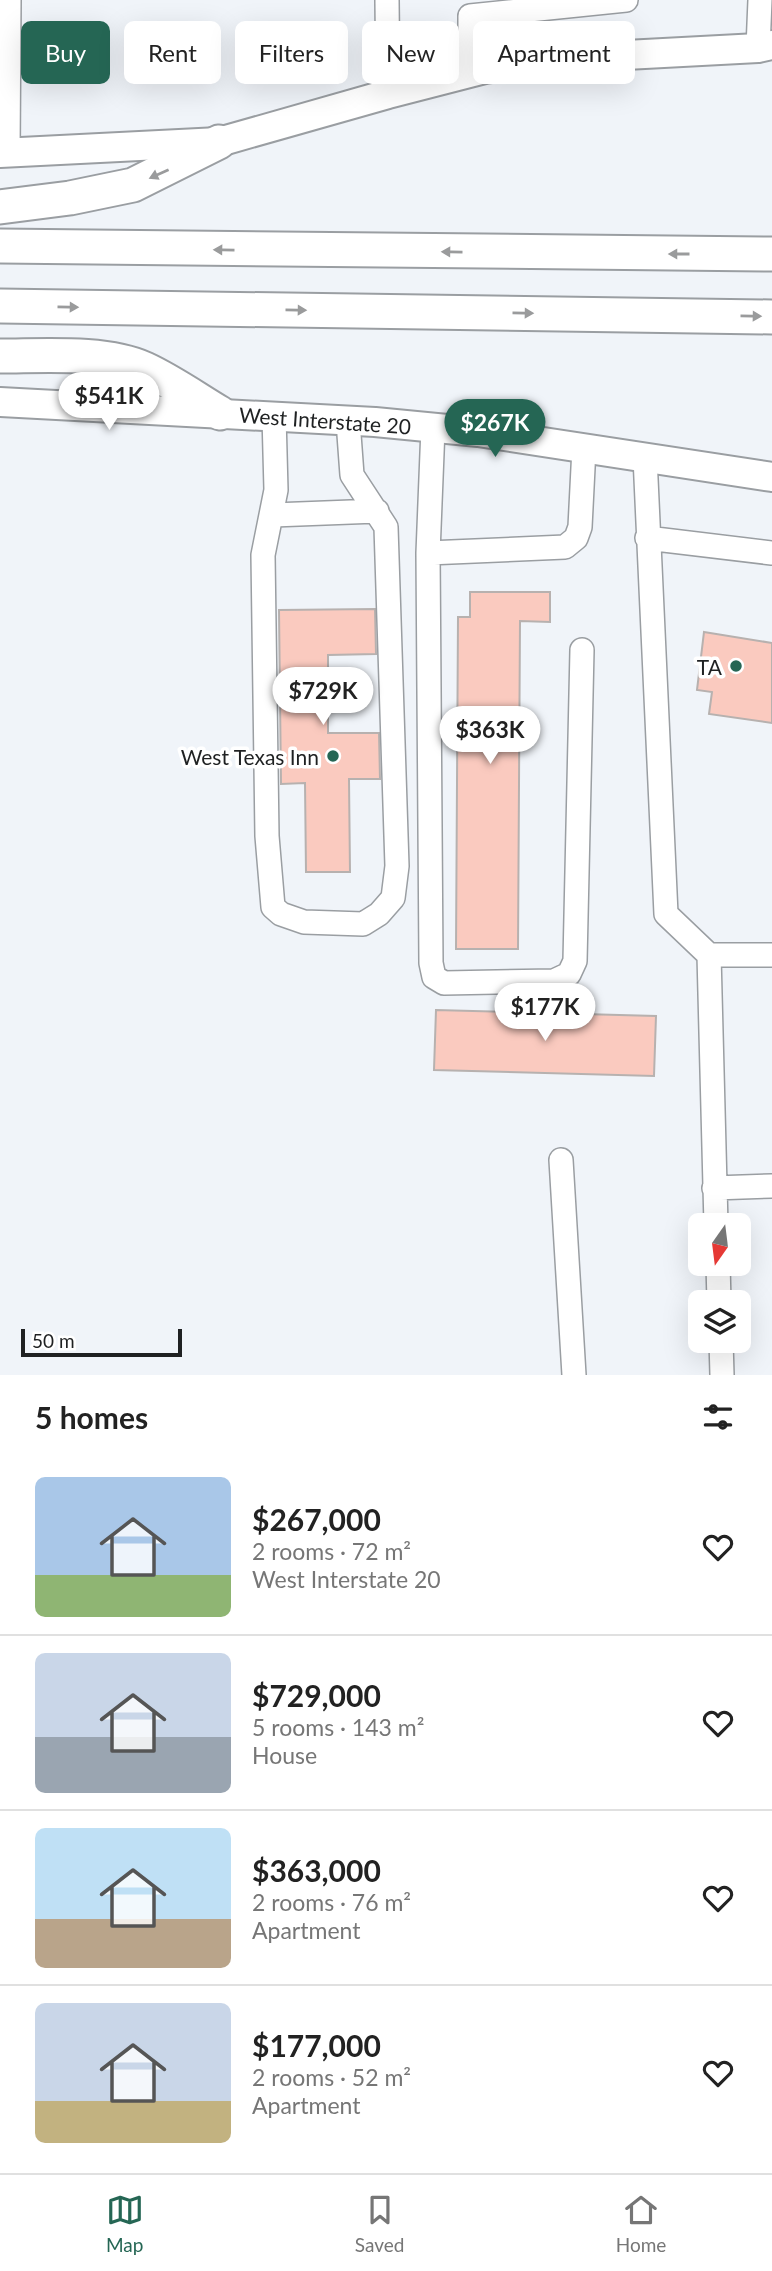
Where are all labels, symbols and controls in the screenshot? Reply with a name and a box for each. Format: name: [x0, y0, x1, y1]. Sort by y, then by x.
chip: Buy: [21, 21, 110, 84]
chip: Rent: [124, 21, 221, 84]
chip: Filters: [235, 21, 348, 84]
chip: New: [362, 21, 459, 84]
chip: Apartment: [473, 21, 635, 84]
one-way arrow: [149, 168, 169, 180]
one-way arrow: [213, 244, 235, 256]
one-way arrow: [441, 247, 463, 258]
one-way arrow: [668, 248, 690, 260]
one-way arrow: [57, 301, 79, 313]
one-way arrow: [285, 304, 307, 316]
one-way arrow: [512, 307, 534, 319]
one-way arrow: [740, 310, 762, 322]
pin: $541K: [60, 372, 158, 432]
text: $541K: [74, 381, 144, 409]
pin: $267K: [446, 400, 544, 459]
street label: West Interstate 20: [238, 402, 412, 438]
text: $267K: [460, 408, 530, 436]
place label: TA: [697, 654, 723, 679]
marker: TA: [728, 658, 744, 674]
pin: $729K: [274, 668, 372, 727]
text: $729K: [288, 676, 358, 704]
pin: $363K: [441, 706, 539, 766]
text: $363K: [455, 715, 525, 743]
place label: West Texas Inn: [181, 744, 319, 769]
marker: West Texas Inn: [325, 748, 341, 764]
pin: $177K: [496, 984, 594, 1043]
text: $177K: [510, 992, 580, 1020]
north arrow: [688, 1213, 751, 1276]
map controls: [688, 1213, 751, 1353]
button: layers: [688, 1290, 751, 1353]
scale bar: [21, 1326, 182, 1358]
text: 50 m: [32, 1329, 75, 1352]
icon: filters: [699, 1398, 737, 1436]
text: 5 homes: [35, 1399, 148, 1435]
text: $267,000: [252, 1501, 381, 1537]
icon: home: [91, 1505, 175, 1589]
icon: heart: [699, 1528, 737, 1566]
text: 2 rooms · 72 m²: [252, 1537, 411, 1565]
text: West Interstate 20: [252, 1565, 441, 1593]
text: $729,000: [252, 1677, 381, 1713]
icon: home: [91, 1681, 175, 1765]
icon: heart: [699, 1704, 737, 1742]
text: 5 rooms · 143 m²: [252, 1713, 424, 1741]
text: House: [252, 1741, 317, 1769]
text: $363,000: [252, 1852, 381, 1888]
icon: home: [91, 1856, 175, 1940]
icon: heart: [699, 1879, 737, 1917]
text: 2 rooms · 76 m²: [252, 1888, 411, 1916]
text: Apartment: [252, 1916, 360, 1944]
text: $177,000: [252, 2027, 381, 2063]
icon: home: [91, 2031, 175, 2115]
icon: heart: [699, 2054, 737, 2092]
text: 2 rooms · 52 m²: [252, 2063, 411, 2091]
text: Apartment: [252, 2091, 360, 2119]
tab: Map: [106, 2191, 144, 2256]
tab: Saved: [355, 2191, 404, 2256]
tab: Home: [616, 2191, 666, 2256]

